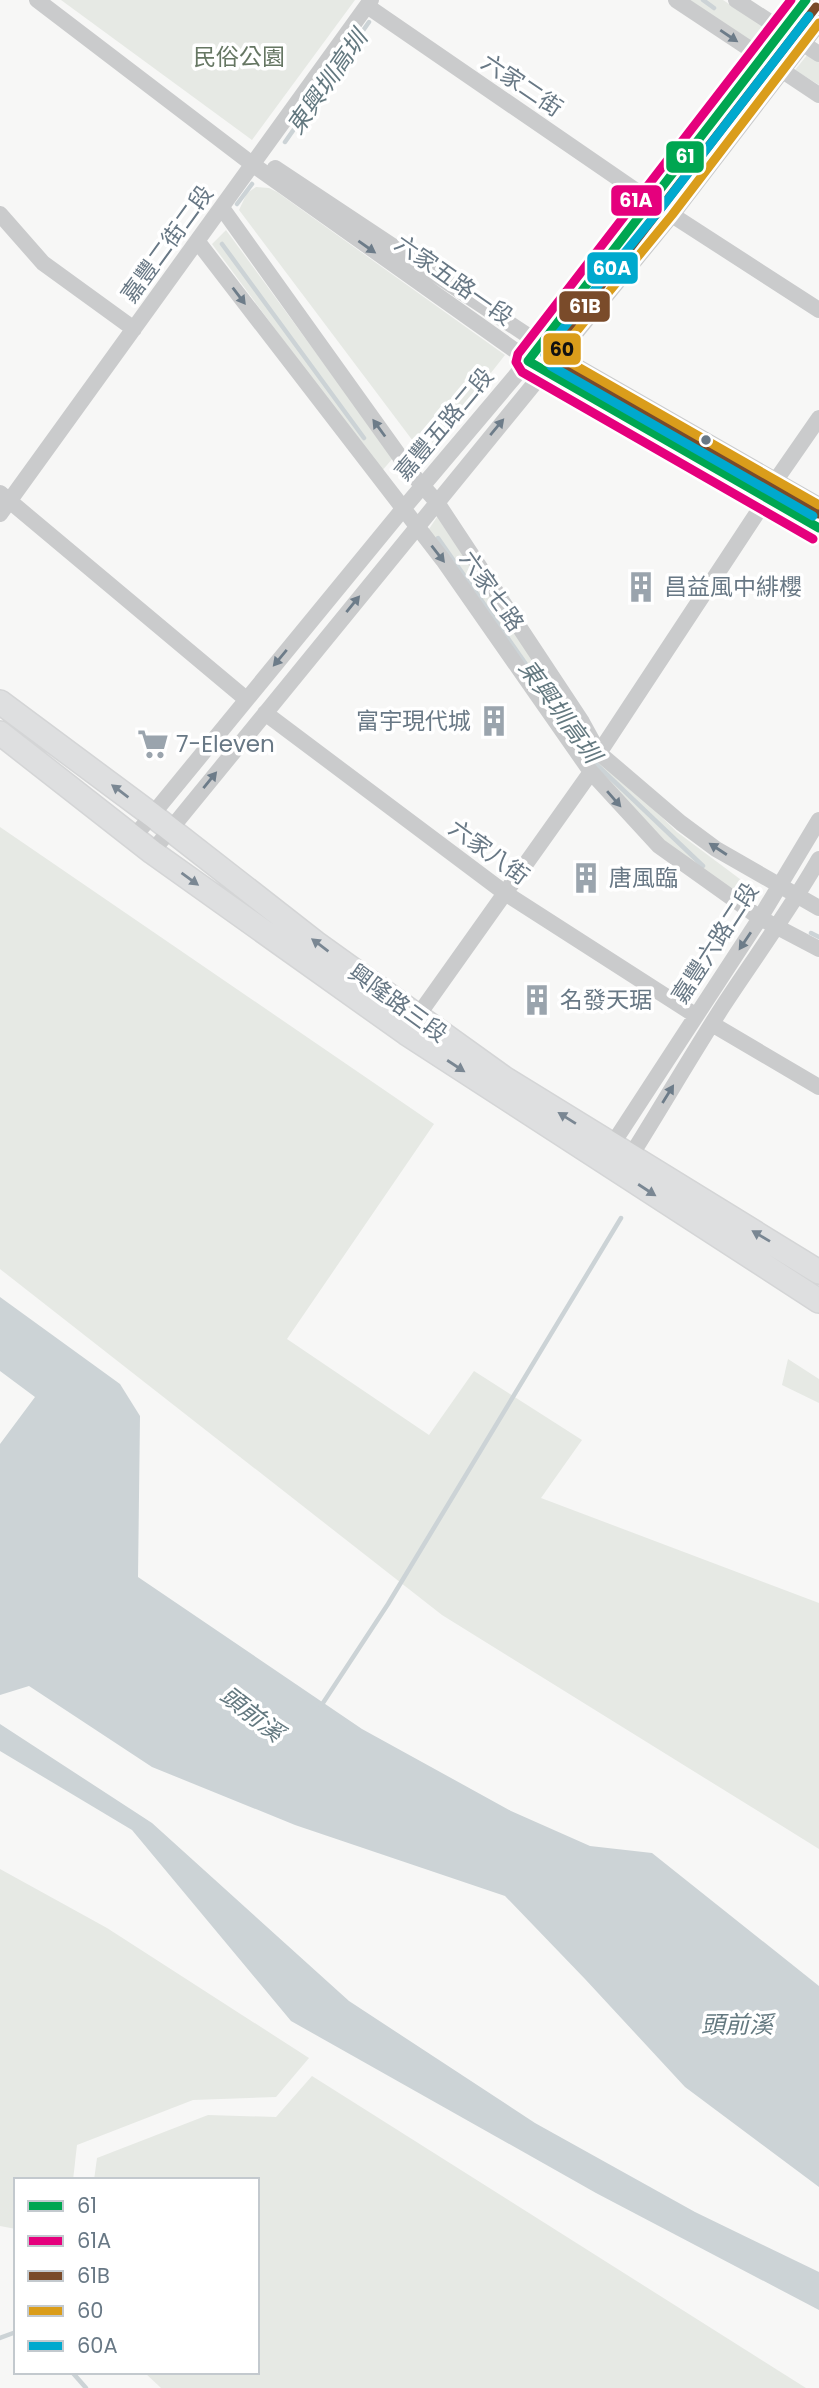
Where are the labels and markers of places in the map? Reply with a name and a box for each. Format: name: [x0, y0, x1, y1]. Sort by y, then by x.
unlabelled marker: [699, 433, 713, 447]
building icon: 昌益風中緋櫻: [624, 570, 658, 604]
place label: 昌益風中緋櫻: [664, 571, 802, 603]
building icon: 富宇現代城: [477, 704, 511, 738]
place label: 富宇現代城: [356, 705, 471, 737]
supermarket icon: 7-Eleven: [136, 727, 170, 761]
place label: 7-Eleven: [176, 728, 275, 760]
building icon: 唐風臨: [569, 861, 603, 895]
place label: 唐風臨: [609, 862, 678, 894]
building icon: 名發天琚: [520, 983, 554, 1017]
place label: 名發天琚: [560, 984, 652, 1016]

